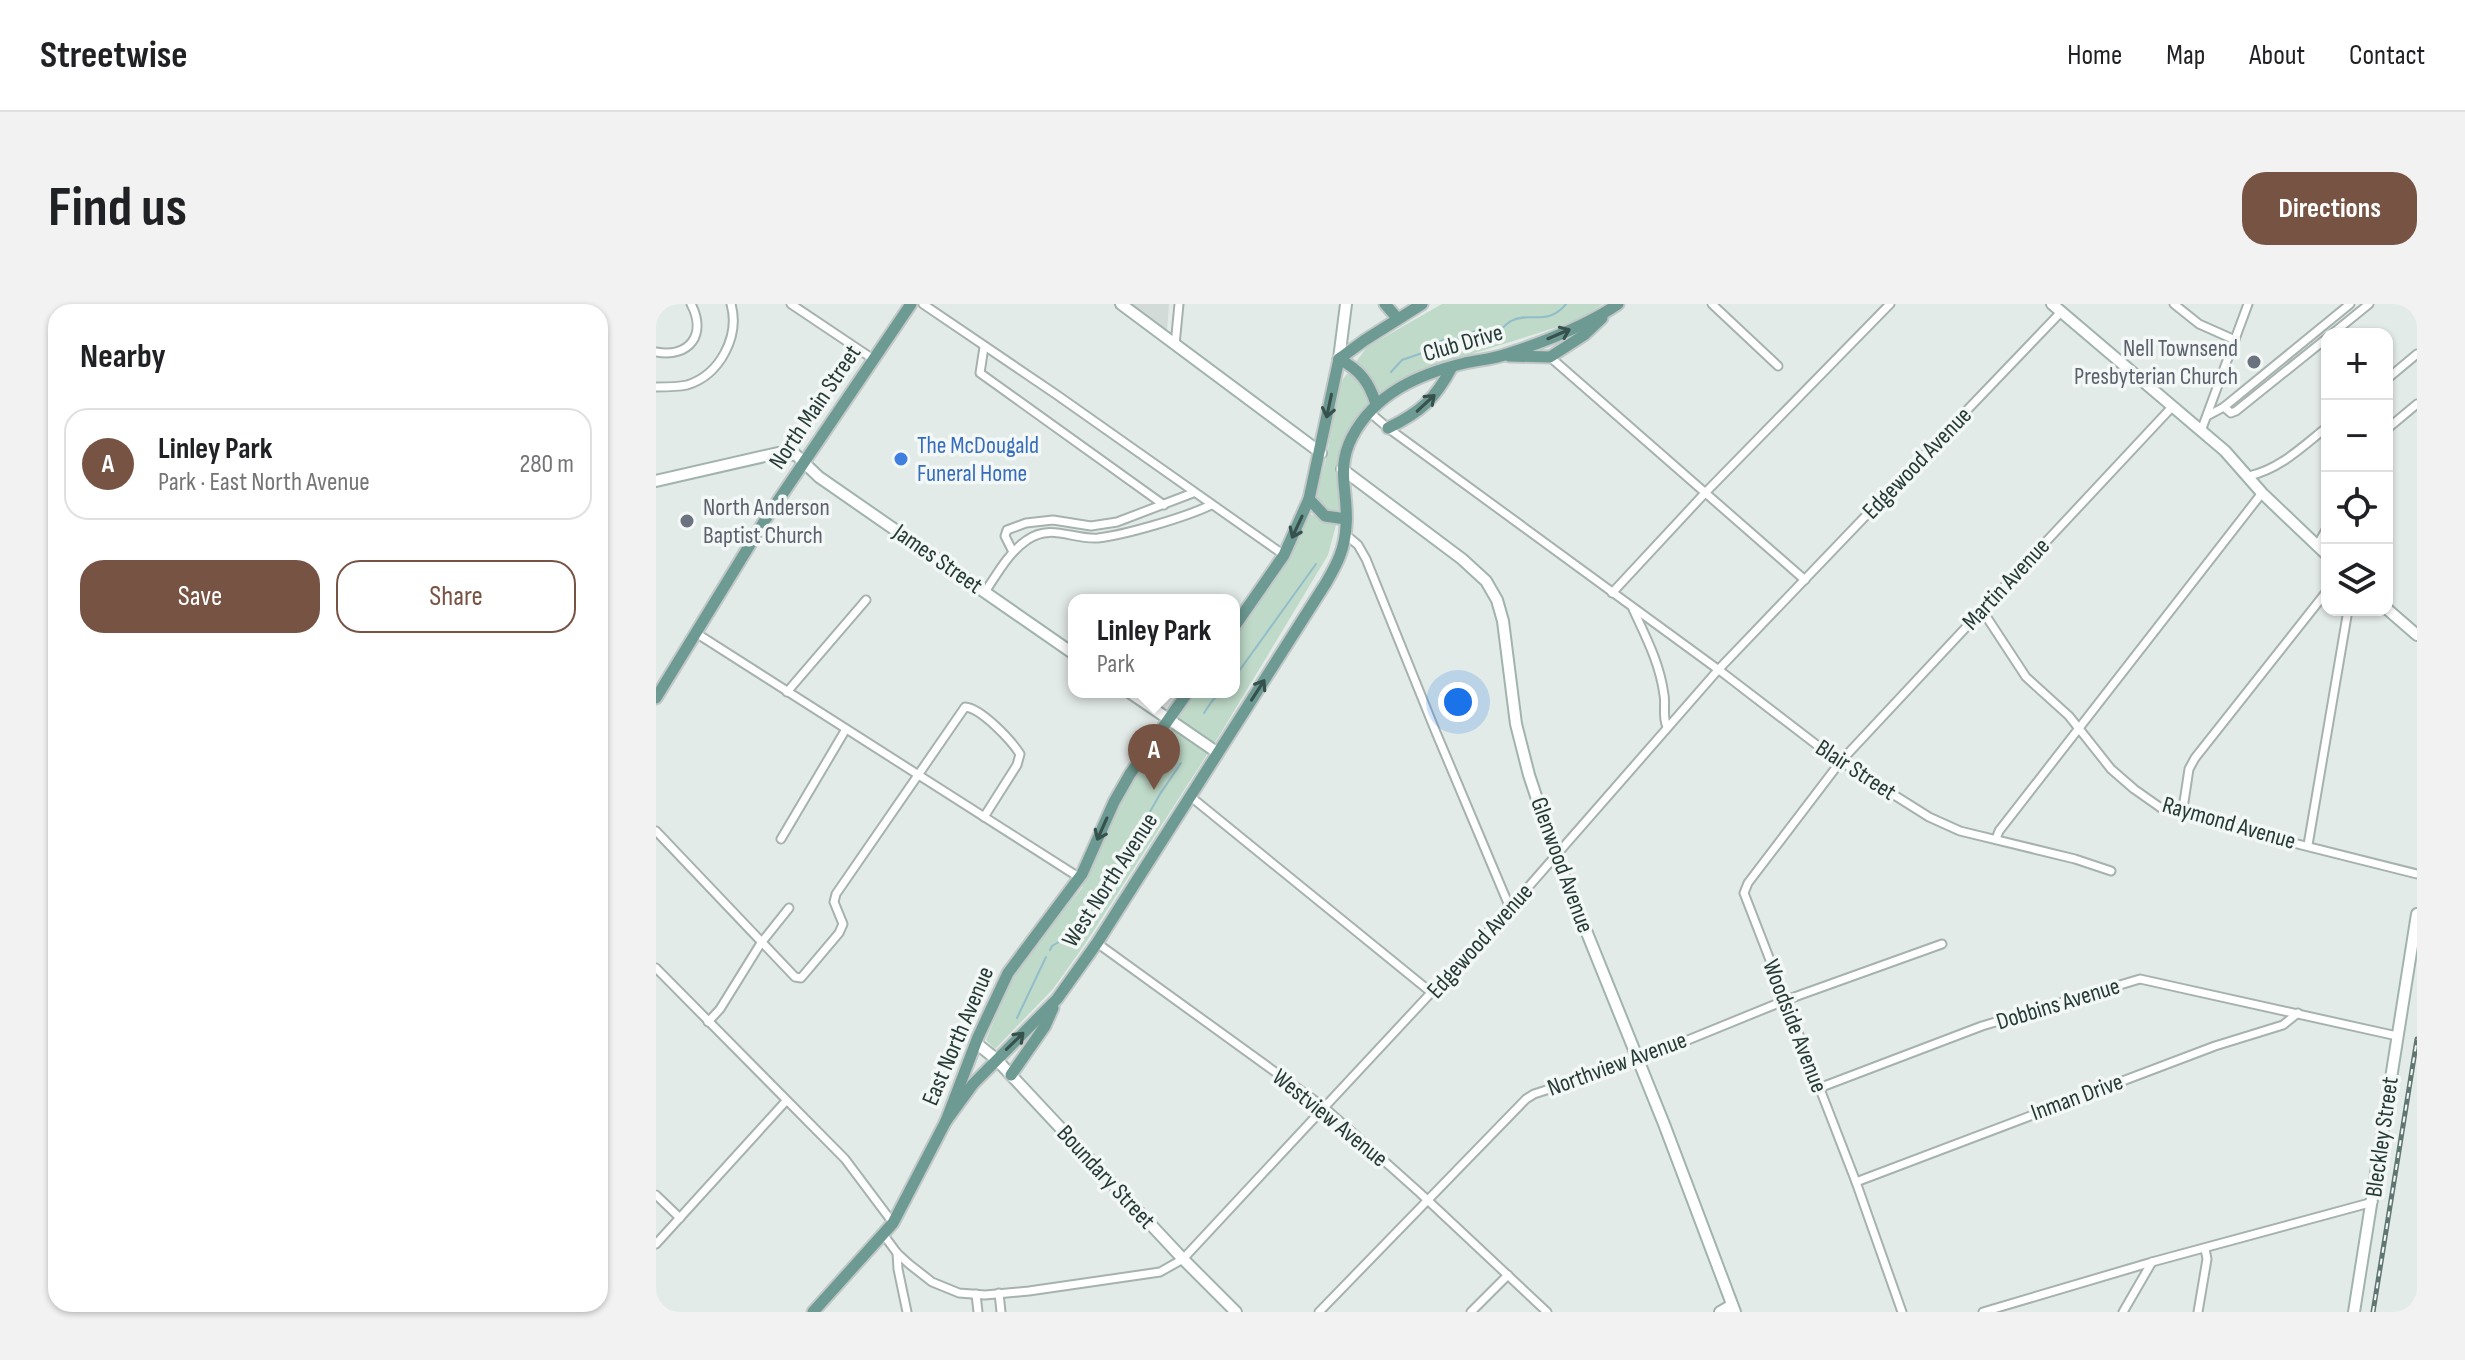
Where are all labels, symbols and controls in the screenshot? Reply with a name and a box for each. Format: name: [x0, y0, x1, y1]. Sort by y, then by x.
text: Streetwise: [40, 33, 188, 78]
text: Home: [2067, 39, 2122, 72]
text: Map: [2166, 39, 2205, 72]
text: About: [2249, 39, 2305, 72]
text: Contact: [2349, 39, 2425, 72]
button: Directions: [2242, 172, 2417, 245]
text: Find us: [48, 175, 187, 242]
street label: Club Drive: [1420, 318, 1506, 368]
one-way arrow: [1546, 325, 1571, 340]
map controls: [2321, 328, 2393, 616]
button: +: [2321, 328, 2393, 400]
place label: Nell Townsend Presbyterian Church: [2074, 334, 2238, 391]
text: Nearby: [80, 336, 166, 377]
street label: North Main Street: [763, 339, 867, 475]
marker: Nell Townsend Presbyterian Church: [2245, 353, 2263, 371]
one-way arrow: [1321, 392, 1336, 418]
one-way arrow: [1416, 394, 1436, 413]
button: −: [2321, 400, 2393, 472]
street label: Edgewood Avenue: [1856, 401, 1978, 525]
text: Linley Park: [158, 431, 273, 467]
place label: The McDougald Funeral Home: [917, 431, 1039, 488]
text: A: [102, 449, 114, 480]
text: 280 m: [519, 449, 574, 480]
marker: The McDougald Funeral Home: [892, 450, 910, 468]
text: Park · East North Avenue: [158, 467, 370, 498]
button: locate: [2321, 472, 2393, 544]
place label: North Anderson Baptist Church: [703, 493, 830, 550]
marker: North Anderson Baptist Church: [678, 512, 696, 530]
one-way arrow: [1289, 515, 1304, 539]
street label: James Street: [887, 517, 988, 600]
street label: Martin Avenue: [1956, 532, 2056, 636]
button: layers: [2321, 544, 2393, 616]
button: Save: [80, 560, 320, 633]
button: Share: [336, 560, 576, 633]
popup: [1068, 594, 1240, 698]
text: Linley Park: [1097, 613, 1211, 649]
text: Park: [1097, 649, 1135, 680]
one-way arrow: [1250, 679, 1266, 702]
your location: [1438, 682, 1478, 722]
pin: A: [1128, 724, 1180, 790]
street label: Blair Street: [1810, 733, 1902, 807]
street label: Raymond Avenue: [2159, 790, 2299, 856]
street label: Glenwood Avenue: [1524, 793, 1600, 937]
street label: West North Avenue: [1056, 807, 1164, 953]
one-way arrow: [1094, 816, 1109, 840]
street label: Edgewood Avenue: [1421, 878, 1539, 1004]
street label: Woodside Avenue: [1756, 955, 1834, 1097]
street label: East North Avenue: [916, 962, 1000, 1110]
street label: Dobbins Avenue: [1993, 971, 2123, 1037]
street label: Northview Avenue: [1543, 1025, 1691, 1103]
one-way arrow: [1005, 1032, 1024, 1051]
street label: Westview Avenue: [1266, 1063, 1394, 1173]
street label: Inman Drive: [2027, 1067, 2127, 1127]
street label: Bleckley Street: [2359, 1075, 2405, 1199]
street label: Boundary Street: [1051, 1119, 1161, 1235]

